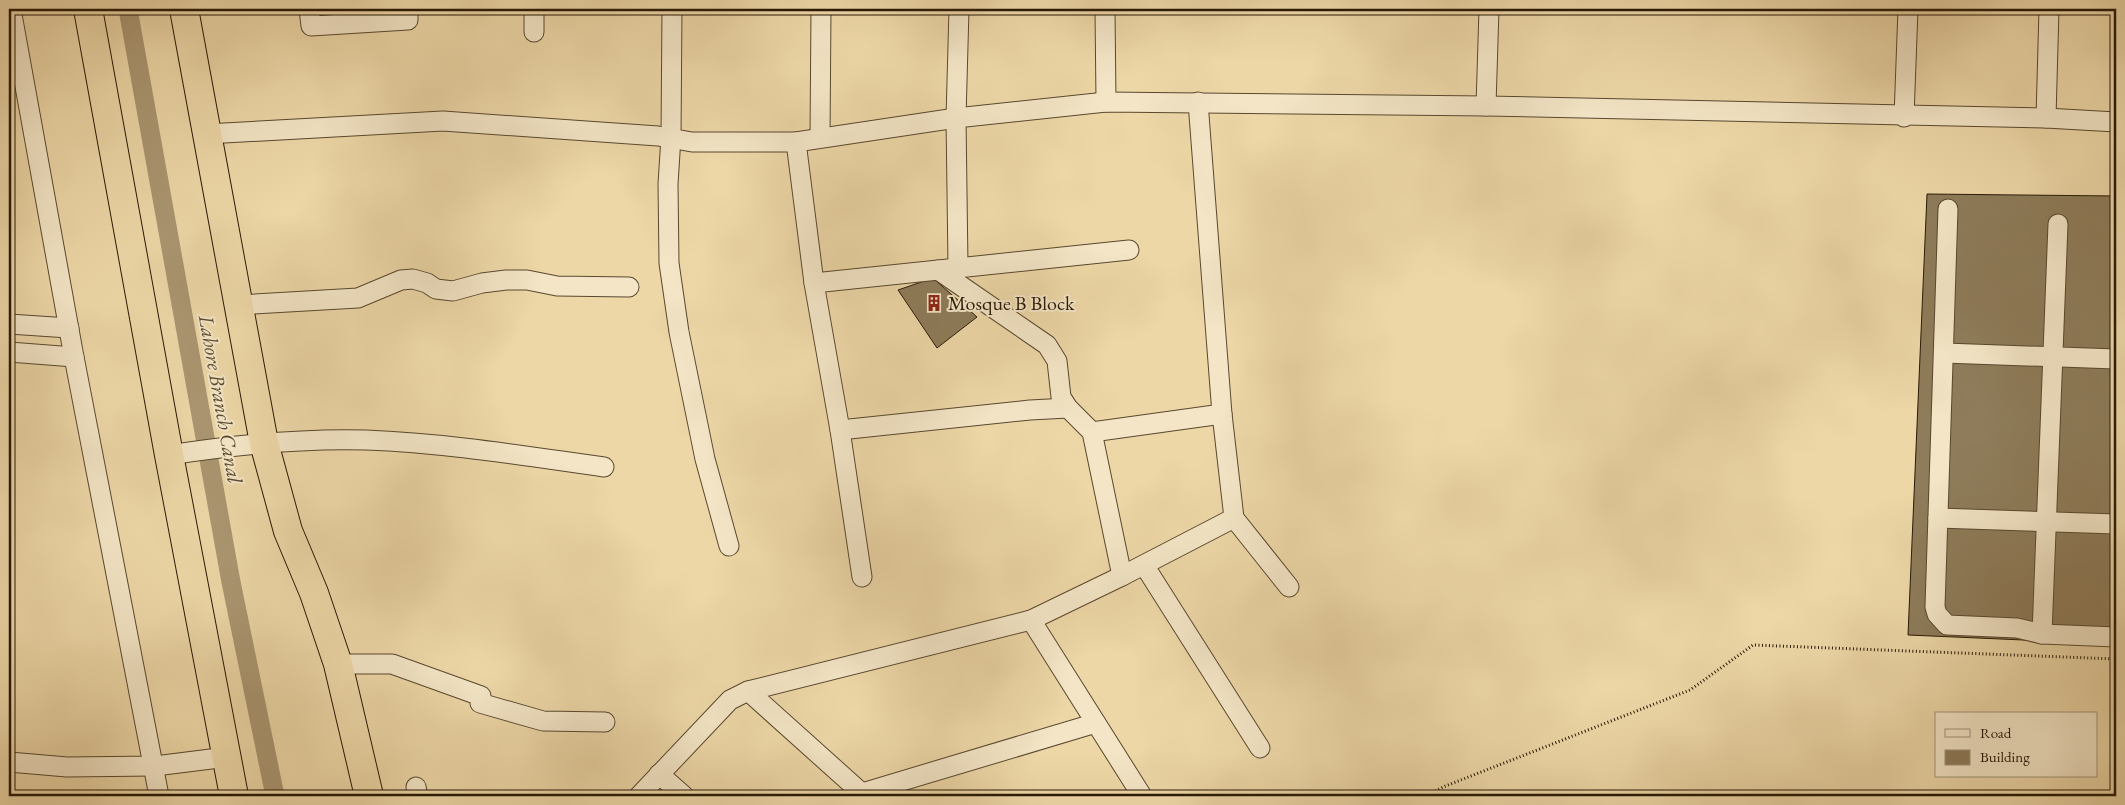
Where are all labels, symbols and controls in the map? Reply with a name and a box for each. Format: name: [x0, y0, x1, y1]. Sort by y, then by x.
place label: Mosque B Block: [948, 290, 1075, 316]
building icon: Mosque B Block: [924, 293, 944, 313]
water label: Lahore Branch Canal: [193, 312, 249, 486]
legend: [1935, 712, 2098, 778]
text: Road: [1980, 723, 2012, 742]
text: Building: [1980, 747, 2030, 766]

